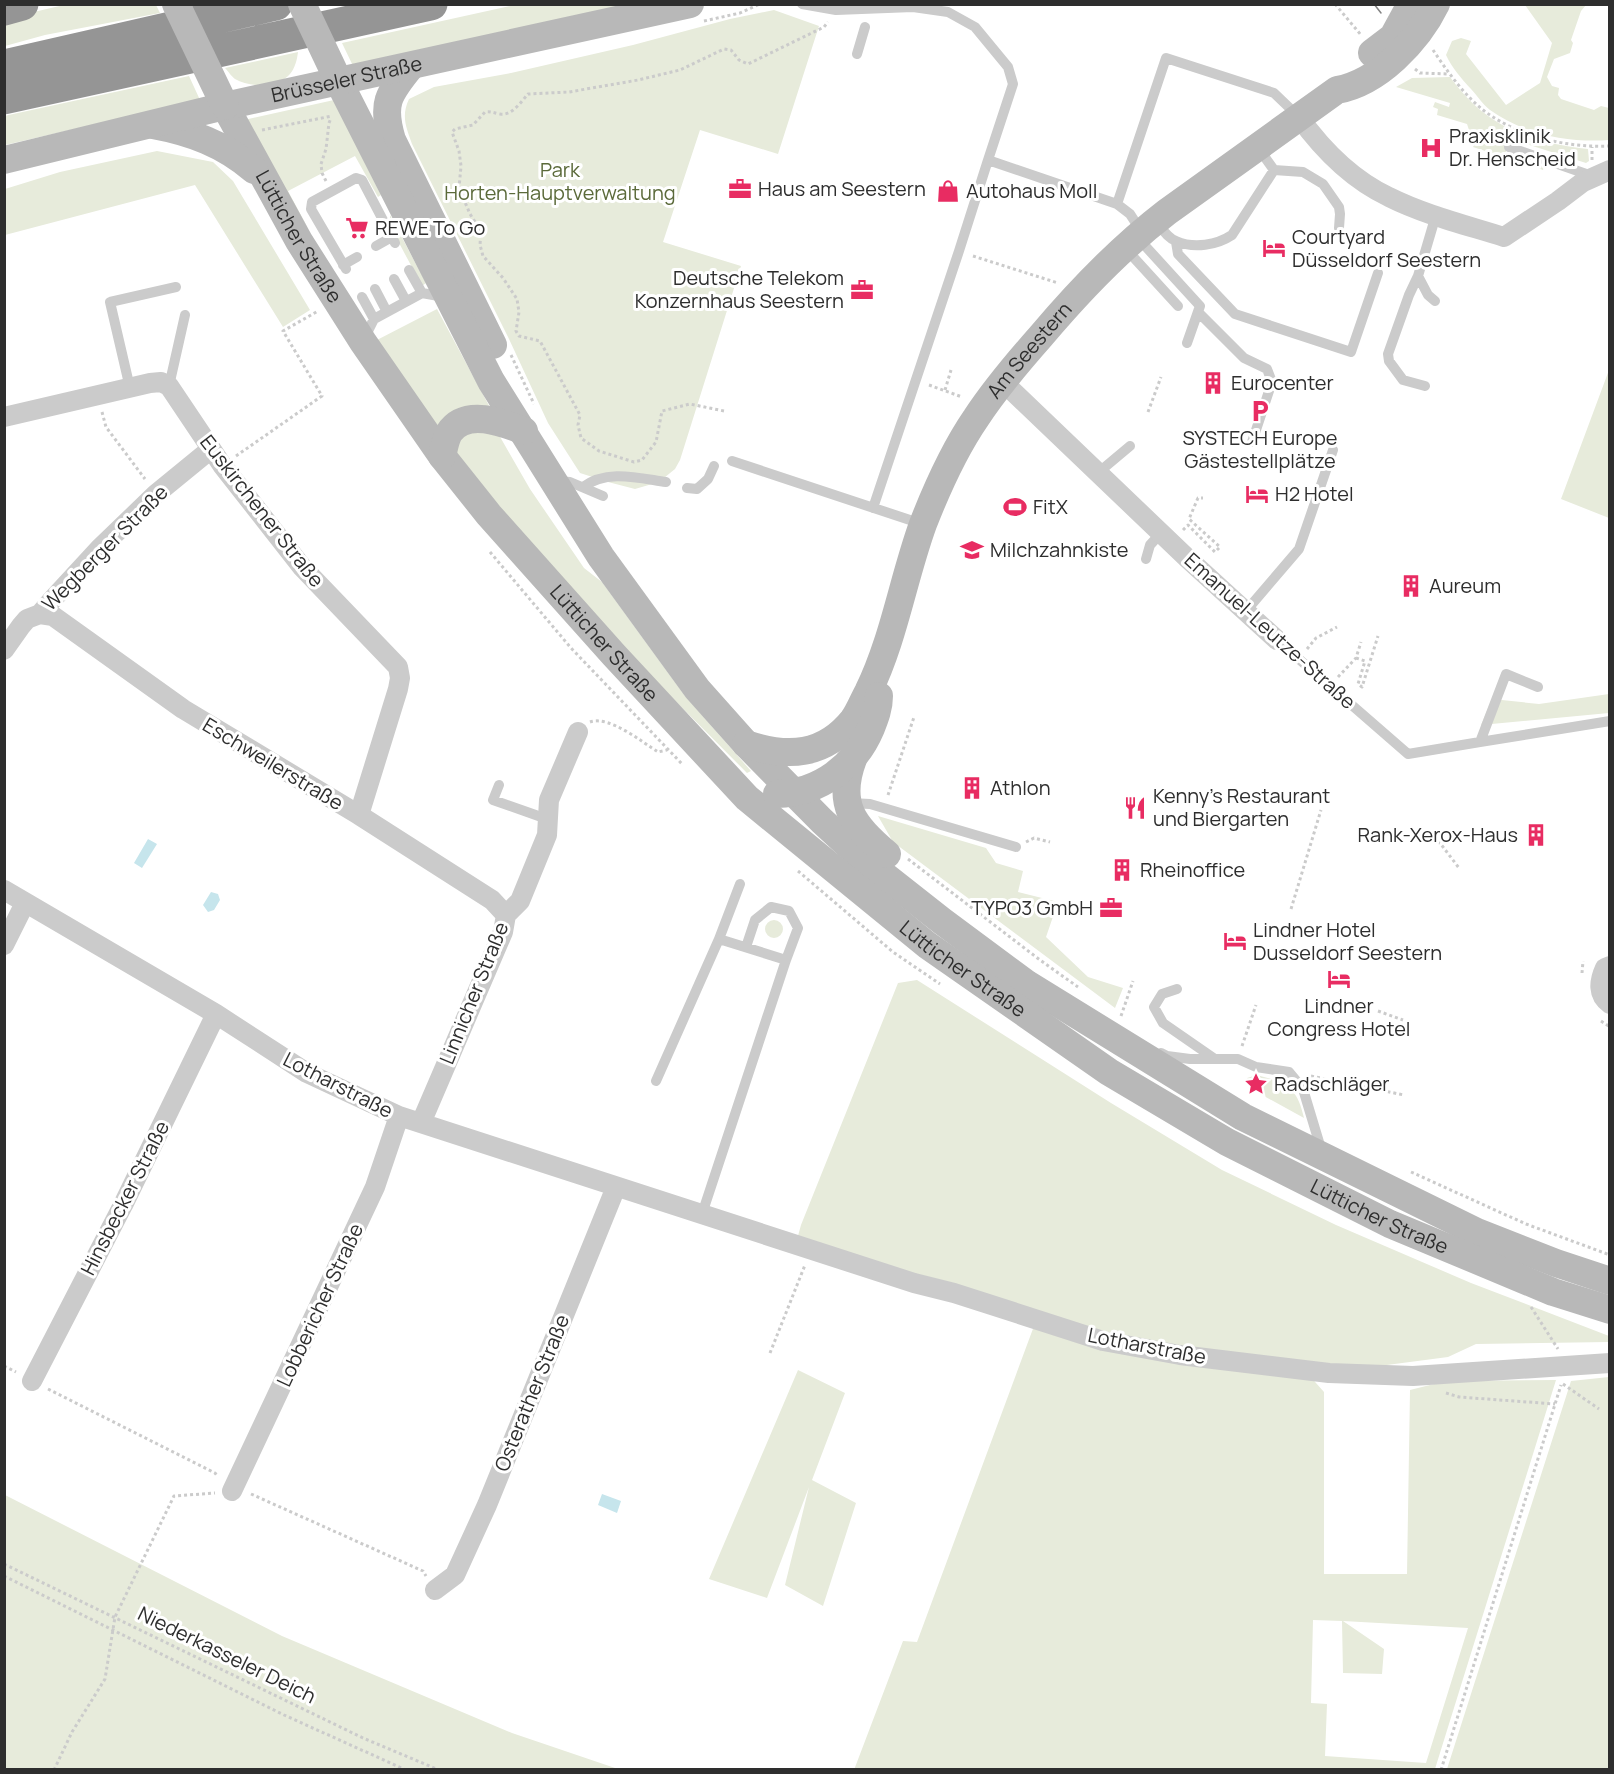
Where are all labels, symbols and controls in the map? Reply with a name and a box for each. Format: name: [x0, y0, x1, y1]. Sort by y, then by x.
street label: Brüsseler Straße: [269, 49, 424, 108]
place label: Praxisklinik Dr. Henscheid: [1449, 122, 1576, 172]
hospital icon: Praxisklinik Dr. Henscheid: [1418, 135, 1444, 161]
park label: Park Horten-Hauptverwaltung: [444, 156, 676, 206]
street label: Lütticher Straße: [250, 165, 349, 308]
place label: Haus am Seestern: [758, 175, 926, 202]
office icon: Haus am Seestern: [727, 176, 753, 202]
place label: Autohaus Moll: [966, 177, 1097, 204]
shop icon: Autohaus Moll: [935, 178, 961, 204]
place label: REWE To Go: [375, 214, 485, 241]
supermarket icon: REWE To Go: [344, 215, 370, 241]
place label: Courtyard Düsseldorf Seestern: [1292, 223, 1481, 273]
hotel icon: Courtyard Düsseldorf Seestern: [1261, 235, 1287, 261]
place label: Deutsche Telekom Konzernhaus Seestern: [635, 264, 844, 314]
office icon: Deutsche Telekom Konzernhaus Seestern: [849, 277, 875, 303]
street label: Am Seestern: [980, 296, 1077, 404]
place label: Eurocenter: [1231, 369, 1334, 396]
building icon: Eurocenter: [1200, 370, 1226, 396]
parking icon: SYSTECH Europe Gästestellplätze: [1247, 398, 1273, 424]
place label: SYSTECH Europe Gästestellplätze: [1182, 424, 1338, 474]
street label: Euskirchener Straße: [194, 429, 330, 592]
street label: Wegberger Straße: [36, 479, 174, 617]
place label: H2 Hotel: [1275, 480, 1354, 507]
hotel icon: H2 Hotel: [1244, 481, 1270, 507]
place label: FitX: [1033, 493, 1068, 520]
sports icon: FitX: [1002, 494, 1028, 520]
place label: Milchzahnkiste: [990, 536, 1128, 563]
school or university icon: Milchzahnkiste: [959, 537, 985, 563]
street label: Emanuel-Leutze-Straße: [1179, 546, 1362, 715]
place label: Aureum: [1429, 572, 1501, 599]
building icon: Aureum: [1398, 573, 1424, 599]
street label: Lütticher Straße: [544, 578, 665, 707]
street label: Eschweilerstraße: [198, 711, 349, 816]
place label: Athlon: [990, 774, 1051, 801]
building icon: Athlon: [959, 775, 985, 801]
place label: Kenny's Restaurant und Biergarten: [1153, 782, 1330, 832]
restaurant icon: Kenny's Restaurant und Biergarten: [1122, 795, 1148, 821]
place label: Rank-Xerox-Haus: [1358, 821, 1518, 848]
building icon: Rank-Xerox-Haus: [1523, 822, 1549, 848]
place label: Rheinoffice: [1140, 856, 1245, 883]
building icon: Rheinoffice: [1109, 857, 1135, 883]
place label: TYPO3 GmbH: [971, 894, 1093, 921]
office icon: TYPO3 GmbH: [1098, 895, 1124, 921]
street label: Lütticher Straße: [894, 914, 1032, 1023]
place label: Lindner Hotel Dusseldorf Seestern: [1253, 916, 1442, 966]
street label: Linnicher Straße: [433, 918, 514, 1068]
hotel icon: Lindner Hotel Dusseldorf Seestern: [1222, 928, 1248, 954]
hotel icon: Lindner Congress Hotel: [1326, 966, 1352, 992]
place label: Lindner Congress Hotel: [1267, 992, 1411, 1042]
street label: Lotharstraße: [279, 1045, 398, 1124]
place label: Radschläger: [1274, 1070, 1390, 1097]
place icon: Radschläger: [1243, 1071, 1269, 1097]
street label: Hinsbecker Straße: [74, 1116, 175, 1280]
street label: Lütticher Straße: [1306, 1172, 1453, 1260]
street label: Lobbericher Straße: [270, 1219, 369, 1391]
street label: Osterather Straße: [488, 1310, 575, 1475]
street label: Lotharstraße: [1086, 1321, 1209, 1370]
street label: Niederkasseler Deich: [134, 1600, 321, 1709]

